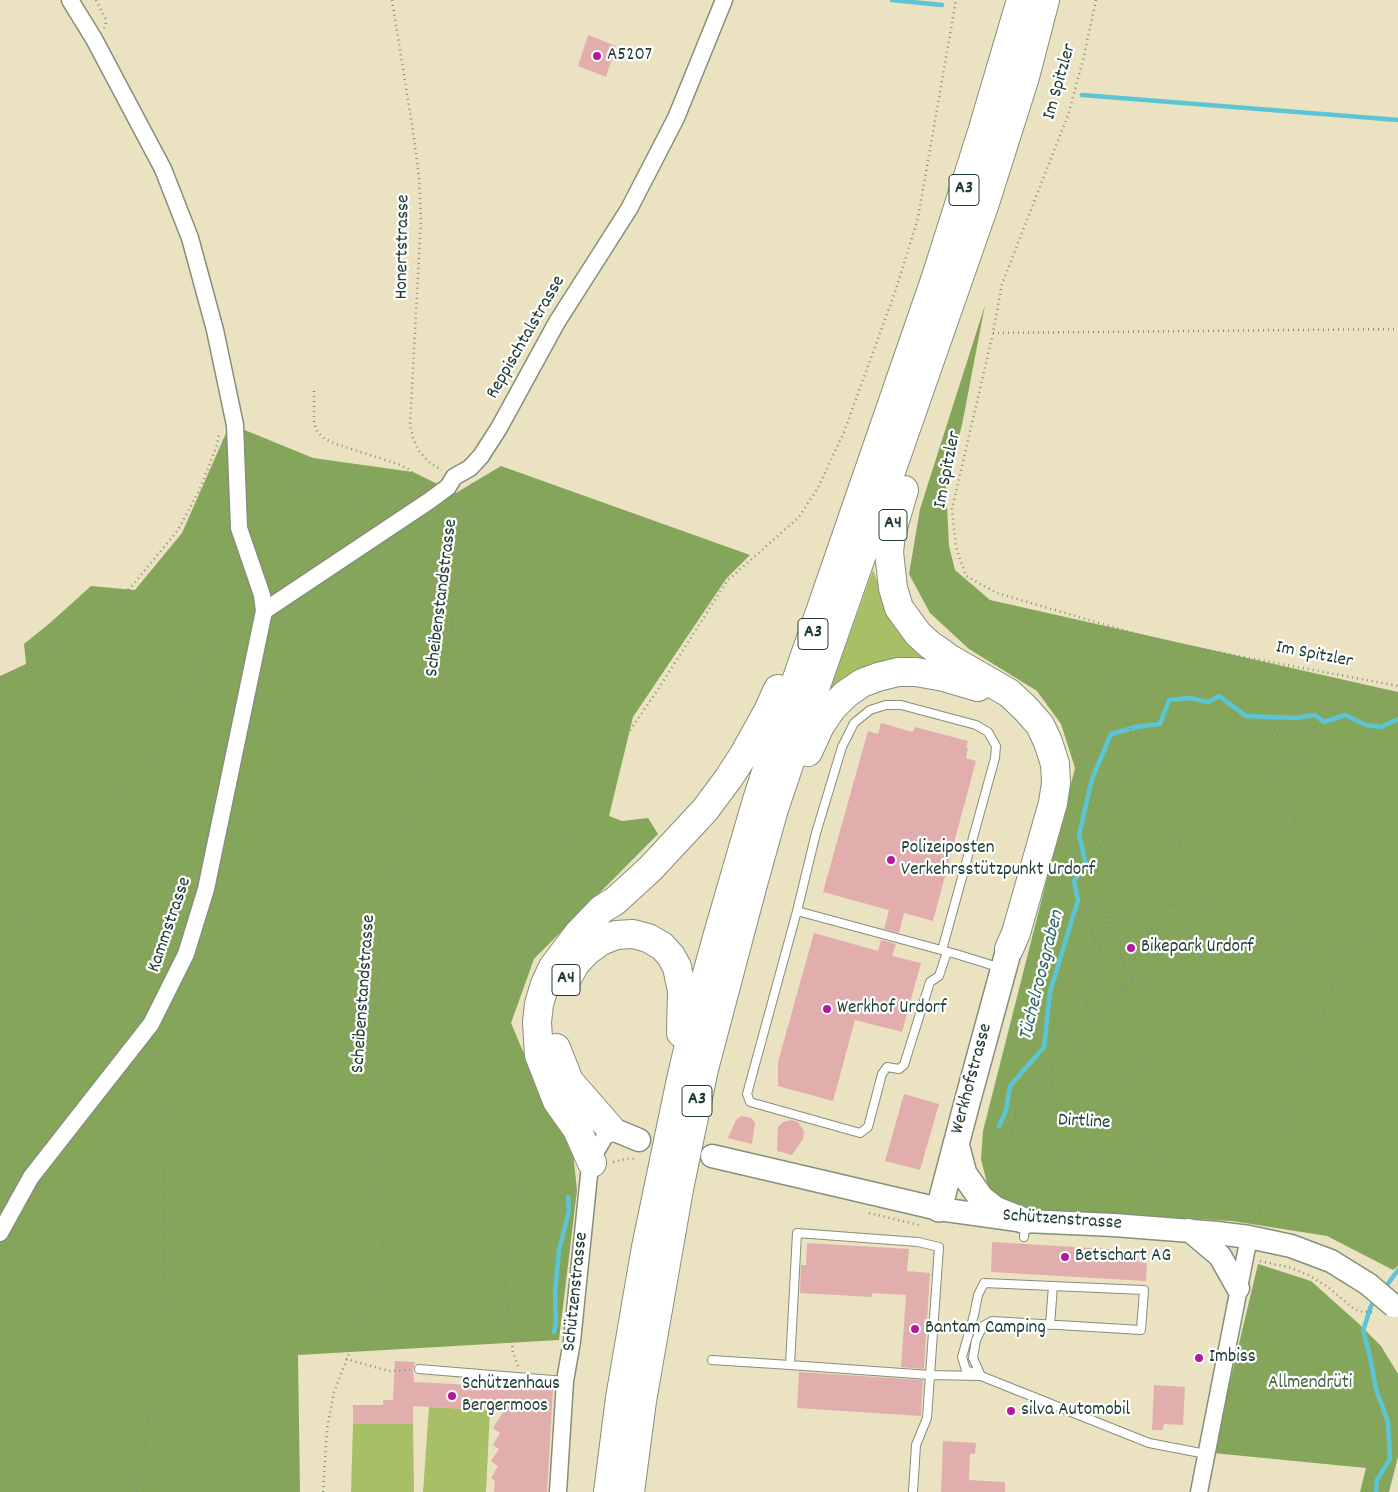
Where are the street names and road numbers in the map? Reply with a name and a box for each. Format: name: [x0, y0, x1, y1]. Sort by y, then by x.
street label: Im Spitzler: [1039, 41, 1083, 123]
road number: A3: [949, 174, 979, 206]
street label: Honertstrasse: [392, 194, 416, 300]
street label: Reppischtalstrasse: [482, 272, 572, 404]
street label: Im Spitzler: [930, 430, 968, 510]
road number: A4: [879, 510, 907, 540]
street label: Scheibenstandstrasse: [422, 518, 464, 678]
road number: A3: [798, 618, 828, 650]
street label: Im Spitzler: [1274, 637, 1354, 675]
street label: Kammstrasse: [144, 874, 198, 976]
street label: Scheibenstandstrasse: [348, 914, 382, 1074]
road number: A4: [552, 964, 580, 996]
street label: Werkhofstrasse: [947, 1021, 999, 1137]
road number: A3: [682, 1086, 712, 1116]
street label: Dirtline: [1057, 1110, 1111, 1136]
street label: Schützenstrasse: [1002, 1205, 1122, 1237]
street label: Schützenstrasse: [559, 1231, 595, 1353]

